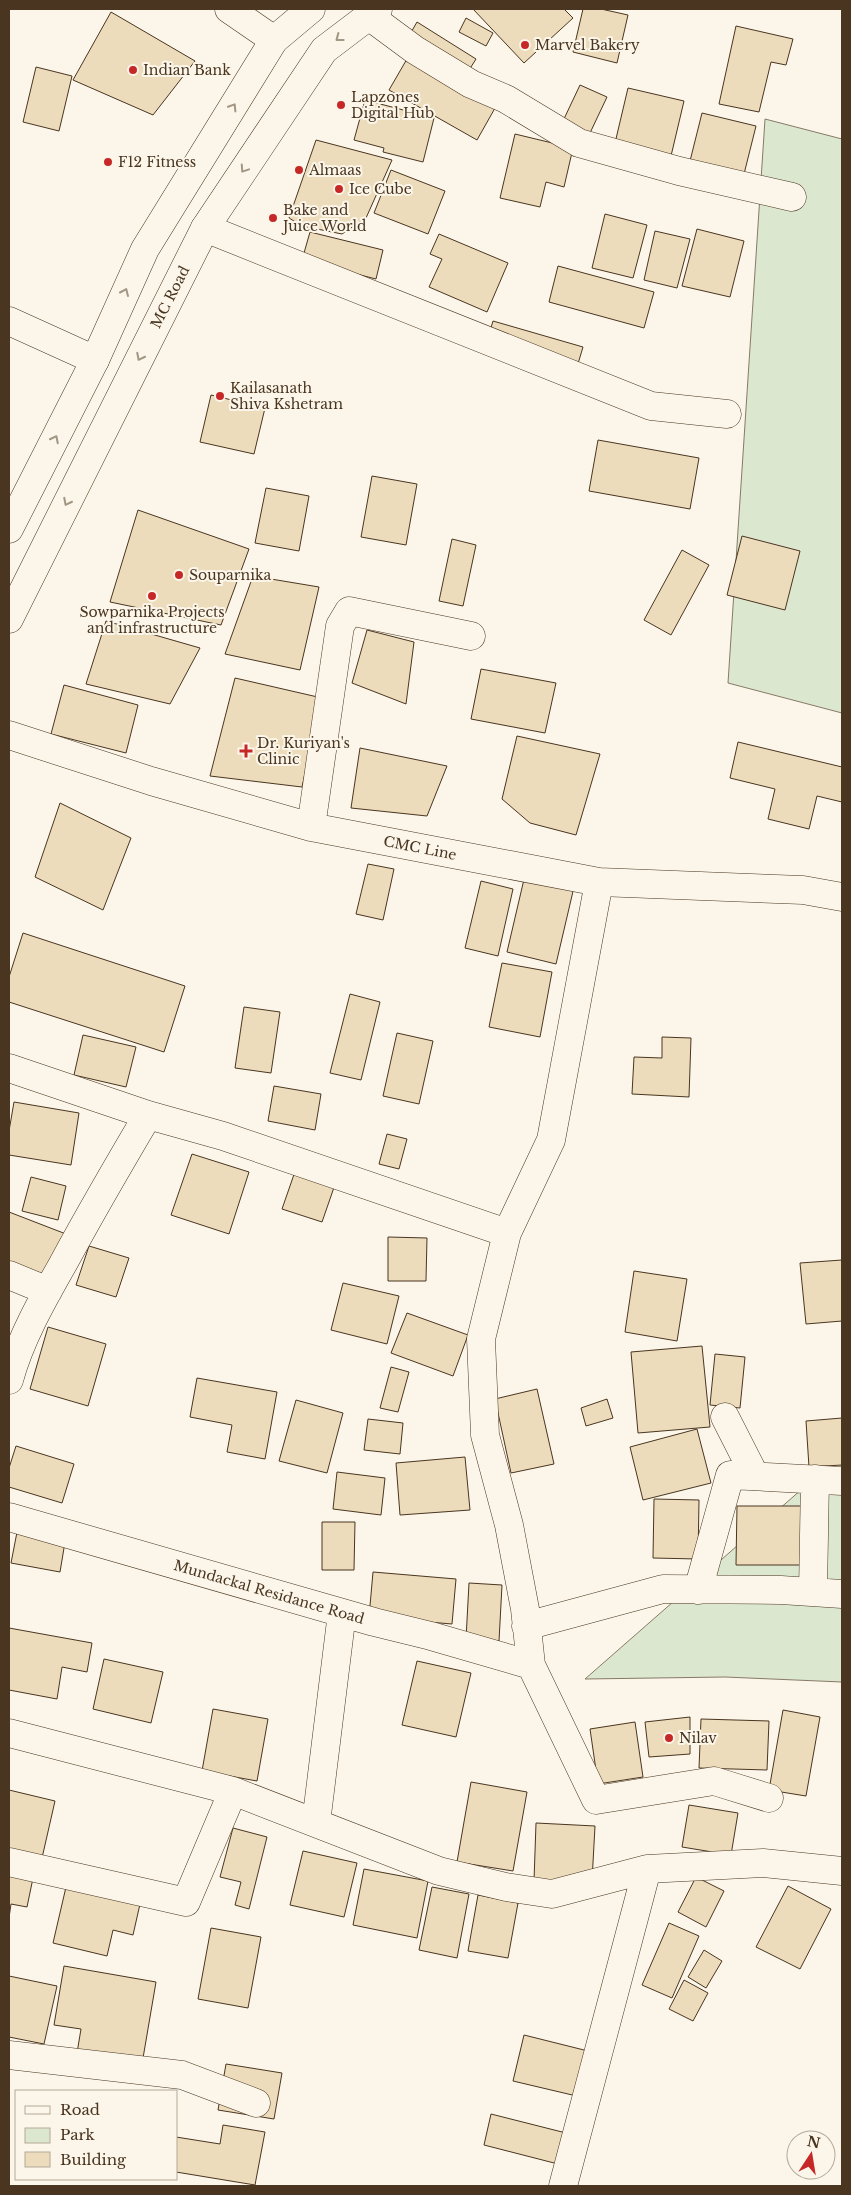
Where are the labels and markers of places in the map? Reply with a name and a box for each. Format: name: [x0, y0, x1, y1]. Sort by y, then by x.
place label: Marvel Bakery: [535, 36, 640, 54]
marker: Marvel Bakery: [519, 39, 531, 51]
place label: Indian Bank: [143, 61, 231, 79]
marker: Indian Bank: [127, 64, 139, 76]
place label: Lapzones Digital Hub: [351, 88, 434, 122]
marker: Lapzones Digital Hub: [335, 99, 347, 111]
place label: F12 Fitness: [118, 153, 196, 171]
marker: F12 Fitness: [102, 156, 114, 168]
place label: Almaas: [308, 161, 361, 179]
marker: Almaas: [293, 164, 305, 176]
place label: Ice Cube: [349, 180, 412, 198]
marker: Ice Cube: [333, 183, 345, 195]
place label: Bake and Juice World: [281, 201, 367, 235]
marker: Bake and Juice World: [267, 212, 279, 224]
place label: Kailasanath Shiva Kshetram: [230, 379, 343, 413]
marker: Kailasanath Shiva Kshetram: [214, 390, 226, 402]
place label: Souparnika: [189, 566, 272, 584]
marker: Souparnika: [173, 569, 185, 581]
marker: Sowparnika Projects and infrastructure: [146, 590, 158, 602]
place label: Sowparnika Projects and infrastructure: [79, 603, 225, 637]
place label: Dr. Kuriyan's Clinic: [257, 734, 350, 768]
marker: Dr. Kuriyan's Clinic: [239, 744, 253, 758]
place label: Nilav: [679, 1729, 717, 1747]
marker: Nilav: [663, 1732, 675, 1744]

